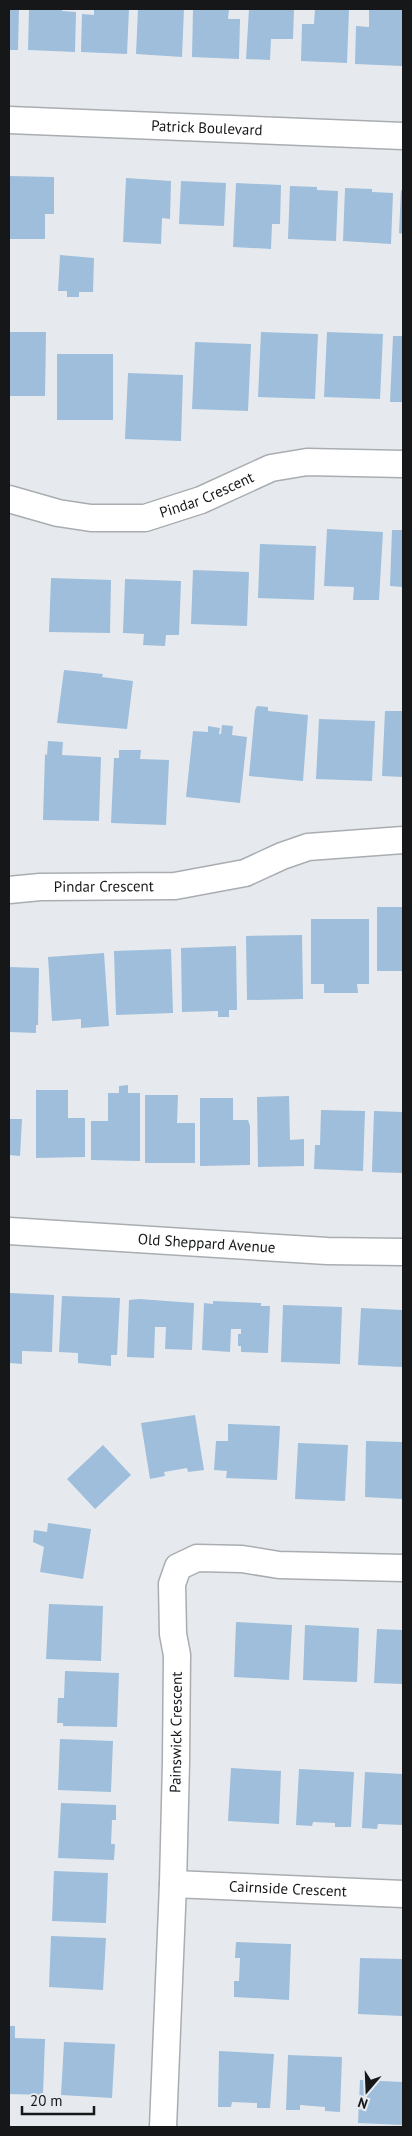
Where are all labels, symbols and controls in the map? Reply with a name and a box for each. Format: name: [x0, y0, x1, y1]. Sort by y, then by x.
street label: Patrick Boulevard: [151, 116, 263, 139]
street label: Pindar Crescent: [157, 467, 256, 522]
street label: Pindar Crescent: [54, 876, 154, 896]
street label: Old Sheppard Avenue: [137, 1229, 276, 1257]
street label: Painswick Crescent: [165, 1672, 186, 1793]
street label: Cairnside Crescent: [229, 1876, 347, 1901]
north arrow: [342, 2066, 392, 2116]
scale bar: [22, 2084, 95, 2116]
text: 20 m: [30, 2091, 63, 2110]
text: N: [355, 2093, 370, 2113]

